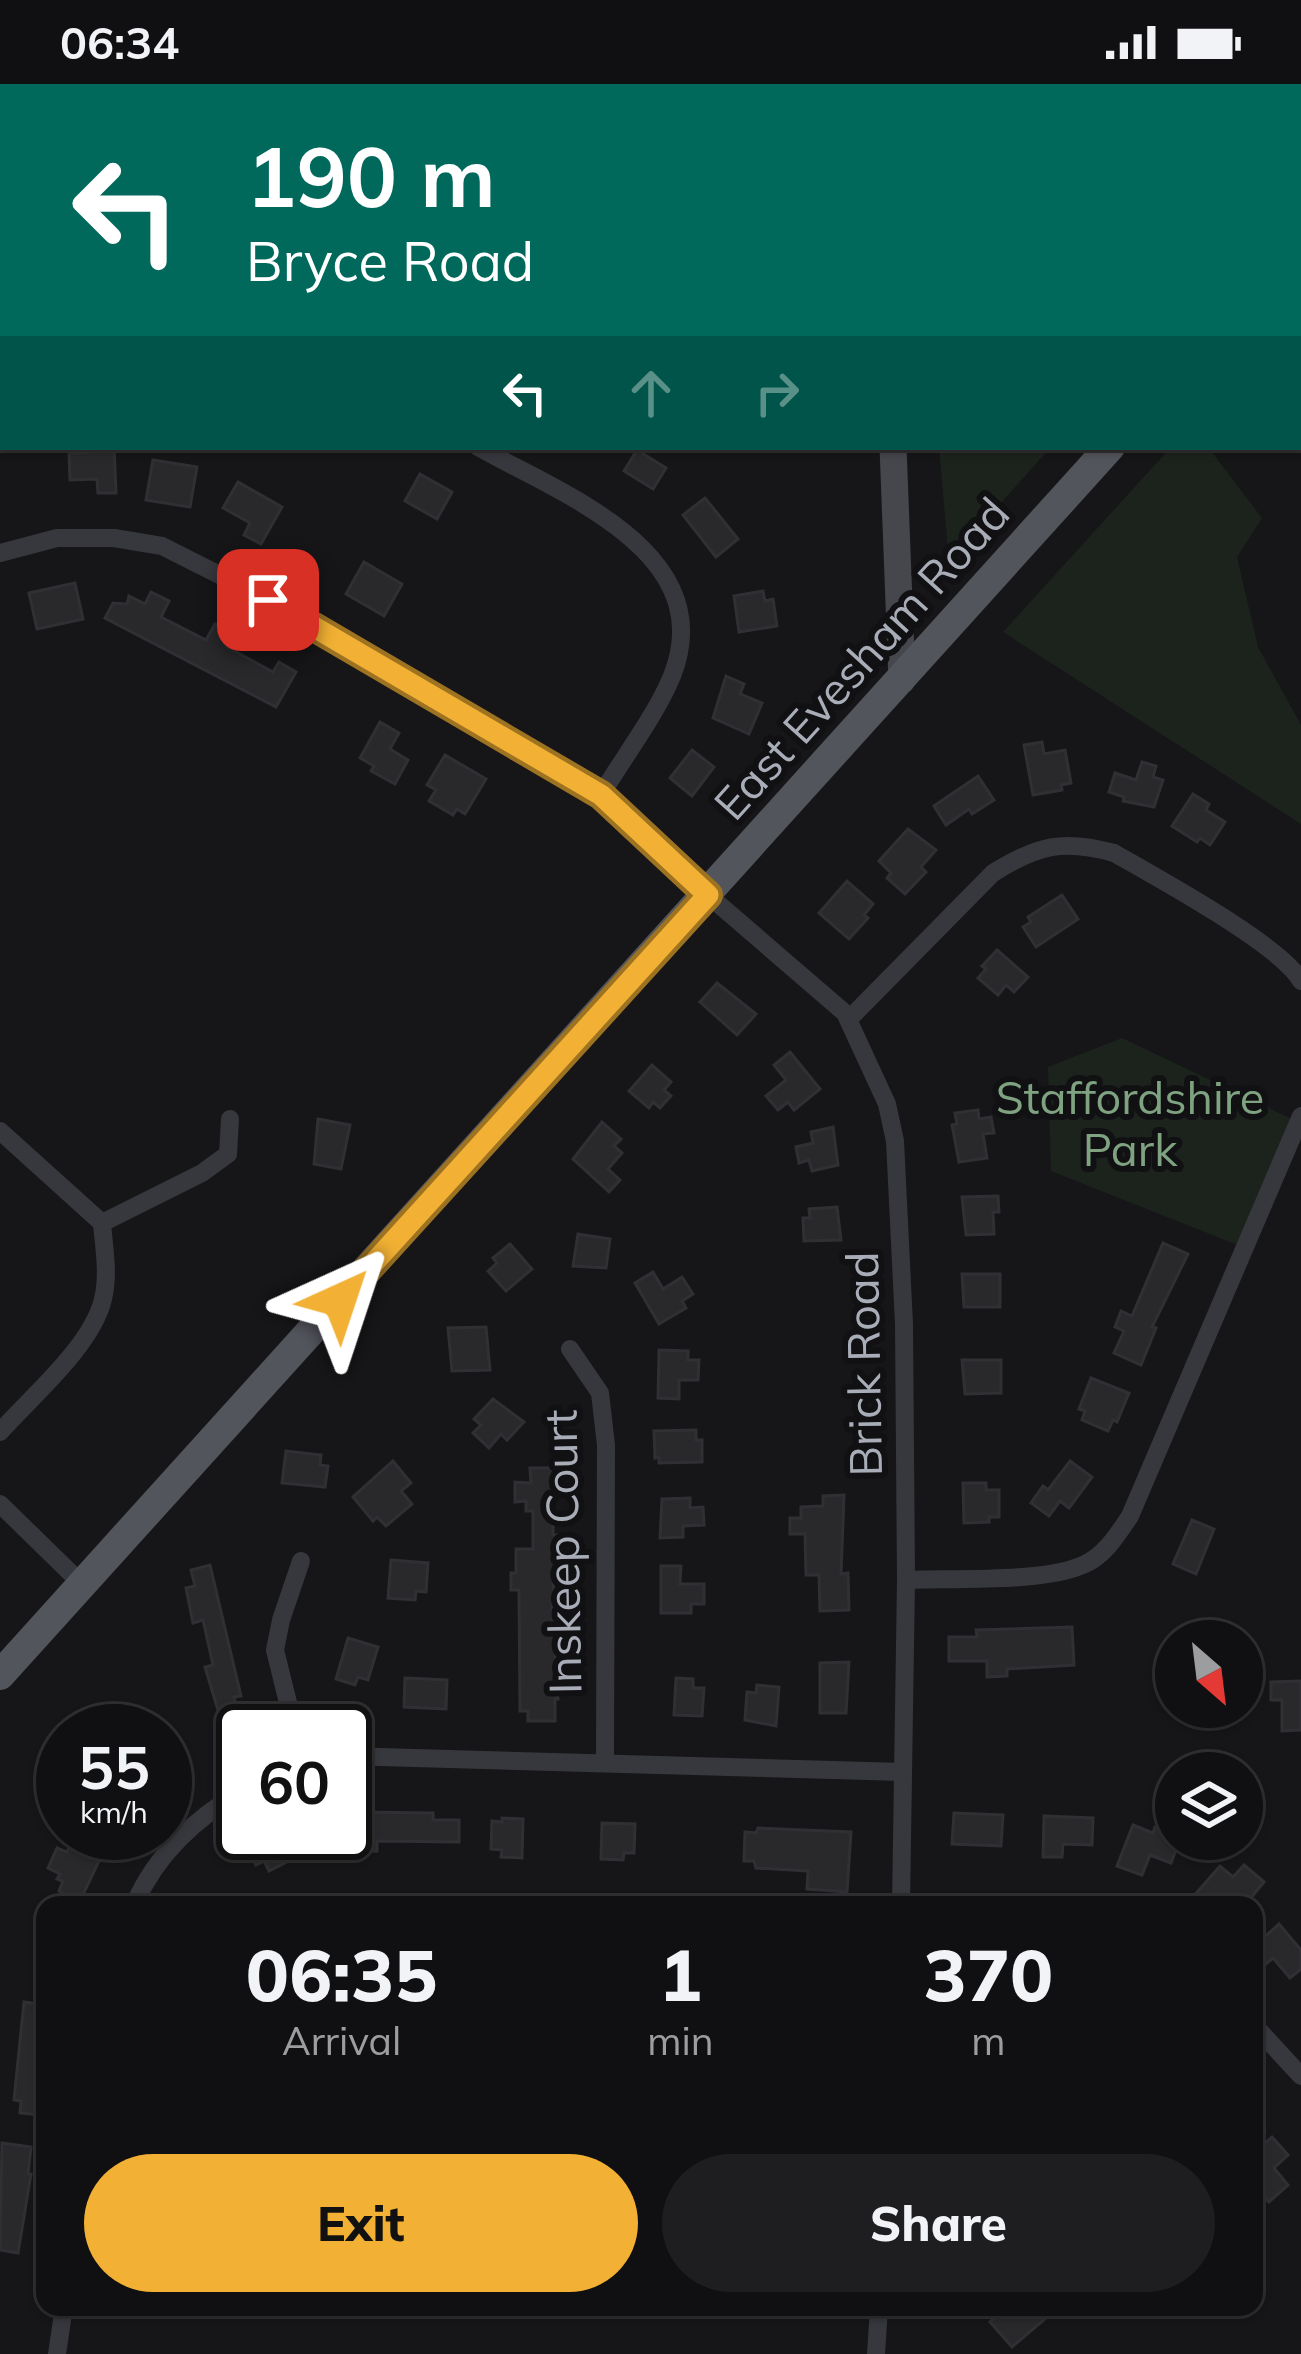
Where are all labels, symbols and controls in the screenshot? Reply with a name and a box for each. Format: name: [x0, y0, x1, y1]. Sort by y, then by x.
text: 06:34: [60, 14, 179, 70]
text: 190 m: [246, 123, 496, 228]
icon: left: [48, 132, 204, 288]
text: Bryce Road: [246, 227, 534, 295]
icon: left: [492, 360, 558, 426]
icon: ahead: [618, 360, 684, 426]
icon: right: [744, 360, 810, 426]
street label: East Evesham Road: [702, 485, 1020, 831]
pin: [217, 549, 319, 651]
icon: arrive: [235, 567, 301, 633]
park label: Staffordshire Park: [996, 1069, 1264, 1177]
position arrow: [277, 1237, 403, 1363]
street label: Brick Road: [833, 1251, 893, 1477]
street label: Inskeep Court: [532, 1409, 592, 1695]
north arrow: [1155, 1620, 1263, 1728]
map controls: [1155, 1620, 1263, 1860]
speed limit sign: 60: [216, 1704, 372, 1860]
text: 55: [78, 1729, 150, 1804]
button: layers: [1155, 1752, 1263, 1860]
text: km/h: [80, 1793, 148, 1831]
text: 06:35: [246, 1929, 437, 2019]
text: 1: [659, 1929, 702, 2019]
text: 370: [924, 1929, 1053, 2019]
text: Arrival: [282, 2016, 401, 2065]
text: min: [647, 2016, 714, 2065]
text: m: [971, 2016, 1005, 2065]
button: Exit: [84, 2154, 638, 2292]
button: Share: [662, 2154, 1215, 2292]

